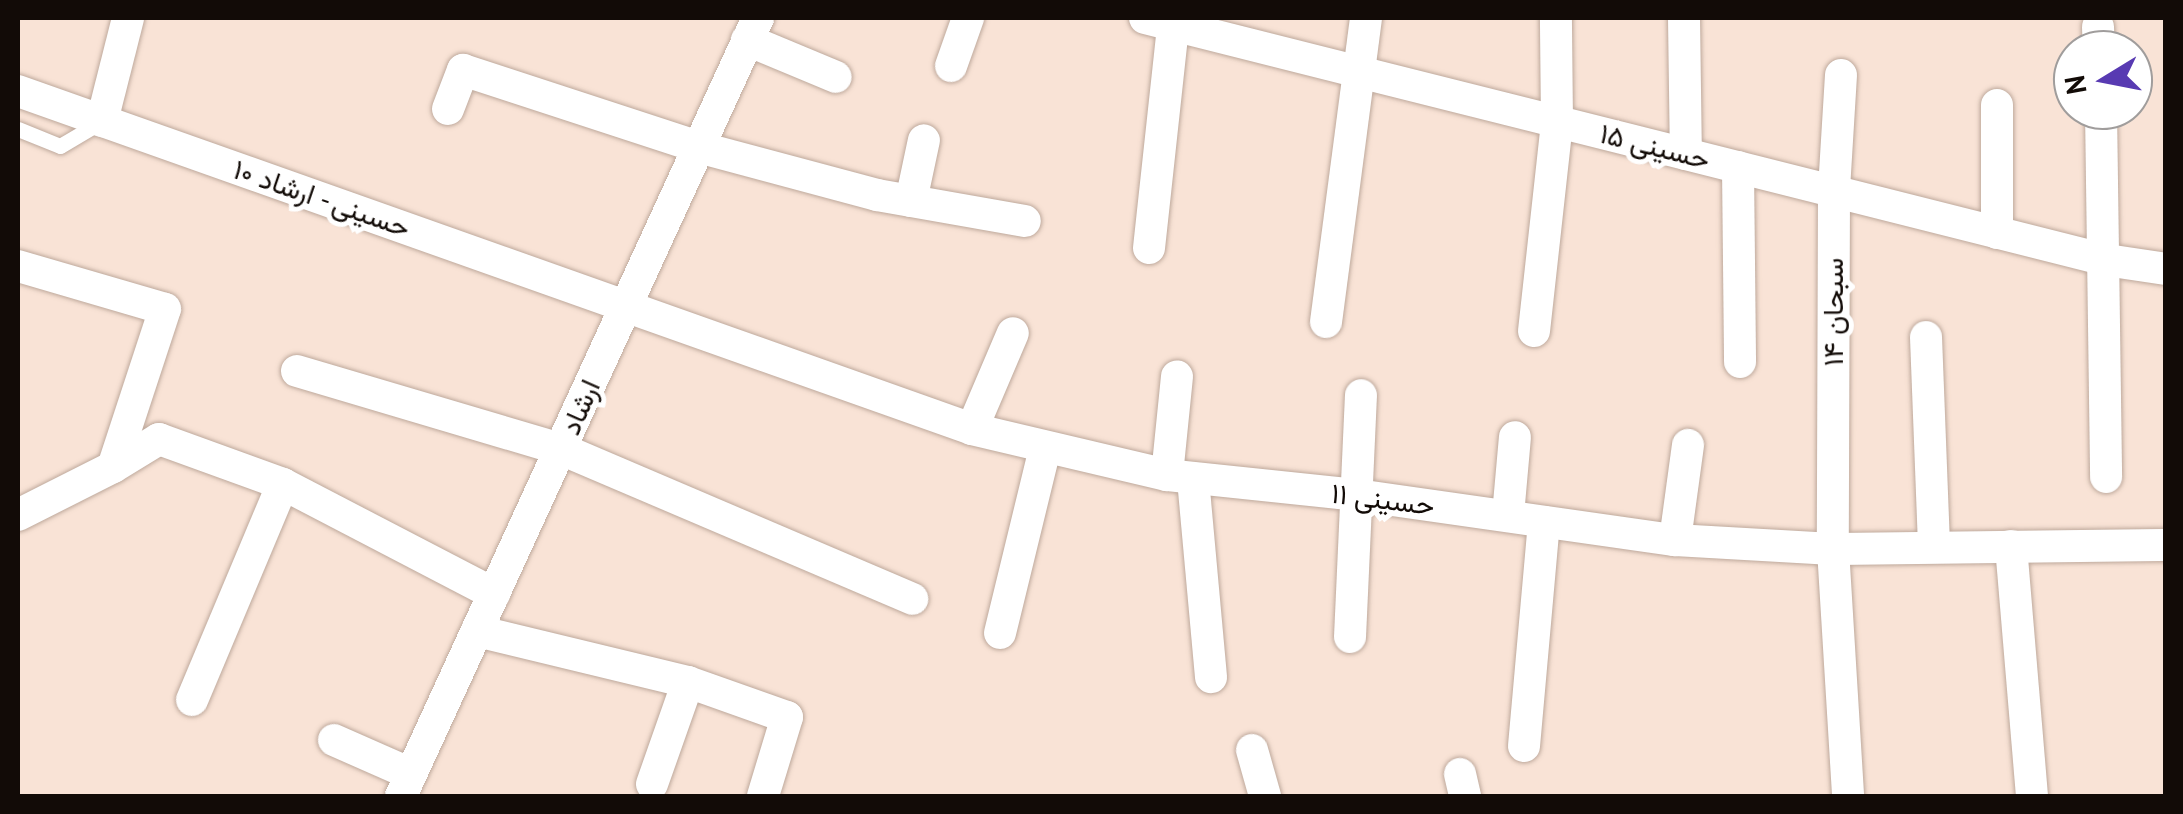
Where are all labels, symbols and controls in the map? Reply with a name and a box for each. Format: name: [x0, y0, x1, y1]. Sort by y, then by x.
north arrow: [2053, 30, 2153, 130]
text: N: [2055, 73, 2095, 97]
street label: حسینی ۱۵: [1596, 116, 1714, 176]
street label: حسینی - ارشاد ۱۰: [227, 151, 417, 245]
street label: سبحان ۱۴: [1816, 258, 1850, 366]
street label: ارشاد: [553, 374, 607, 440]
street label: حسینی ۱۱: [1329, 476, 1437, 522]

